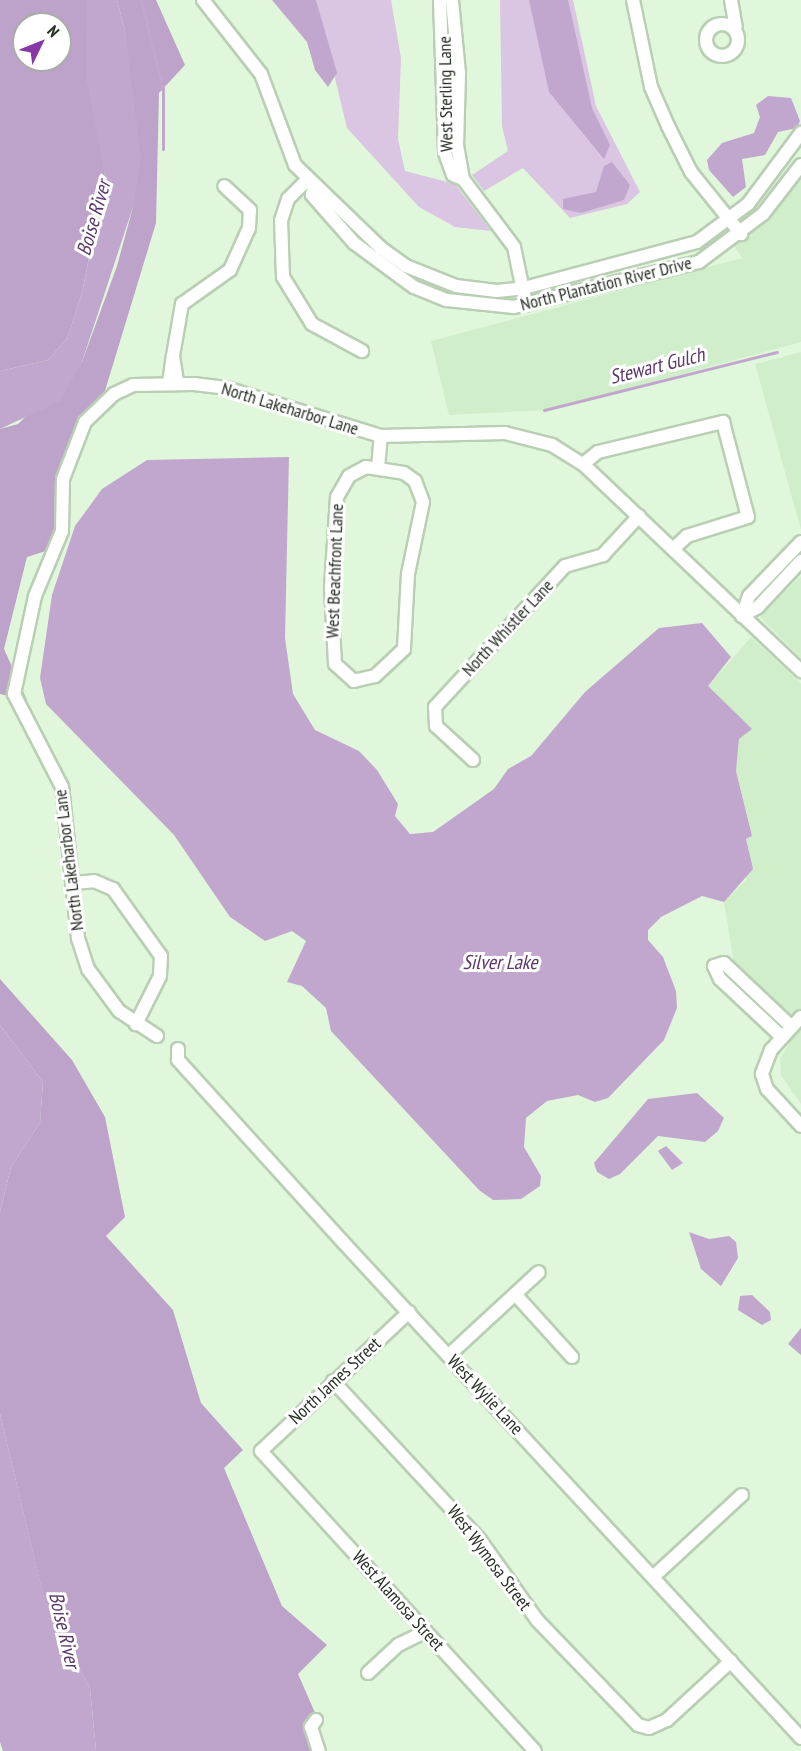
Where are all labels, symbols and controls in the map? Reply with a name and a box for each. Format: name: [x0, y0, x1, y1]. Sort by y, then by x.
north arrow: [12, 12, 72, 72]
text: N: [43, 21, 64, 41]
street label: West Sterling Lane: [434, 36, 458, 152]
water label: Boise River: [72, 178, 116, 258]
street label: North Plantation River Drive: [518, 252, 694, 316]
water label: Stewart Gulch: [607, 343, 707, 389]
street label: North Lakeharbor Lane: [219, 378, 361, 440]
street label: West Beachfront Lane: [322, 503, 348, 639]
street label: North Whistler Lane: [458, 575, 558, 681]
street label: North Lakeharbor Lane: [50, 788, 88, 932]
water label: Silver Lake: [462, 950, 538, 974]
street label: North James Street: [285, 1333, 385, 1429]
street label: West Wylie Lane: [442, 1351, 528, 1439]
street label: West Wymosa Street: [442, 1501, 536, 1615]
street label: West Alamosa Street: [347, 1546, 449, 1656]
water label: Boise River: [44, 1590, 84, 1670]

